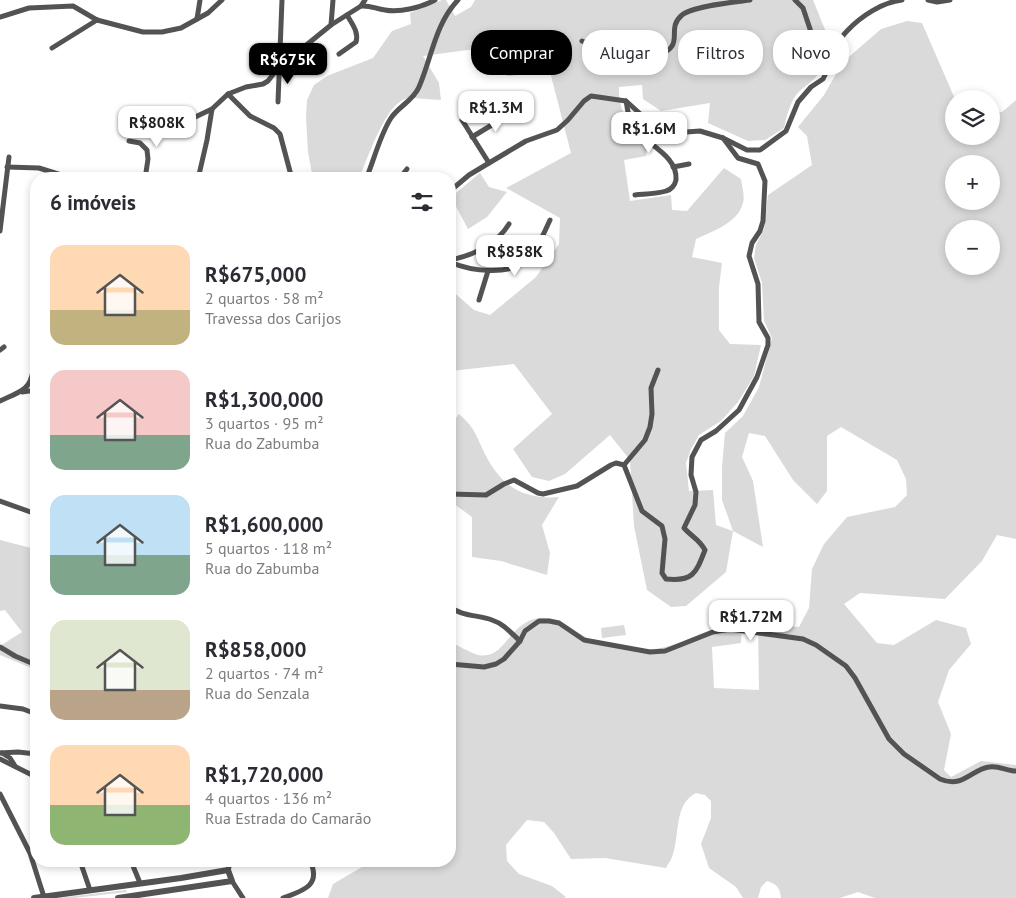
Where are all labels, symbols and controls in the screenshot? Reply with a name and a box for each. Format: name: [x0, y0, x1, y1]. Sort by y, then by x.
chip: Comprar: [471, 30, 572, 75]
chip: Alugar: [582, 30, 668, 75]
chip: Filtros: [678, 30, 763, 75]
chip: Novo: [773, 30, 849, 75]
pin: R$675K: [247, 42, 329, 85]
text: R$675K: [260, 49, 316, 69]
pin: R$1.3M: [455, 90, 537, 133]
map controls: [945, 90, 1000, 275]
button: layers: [945, 90, 1000, 145]
text: R$1.3M: [469, 97, 523, 117]
pin: R$808K: [116, 106, 198, 148]
text: R$808K: [129, 112, 185, 132]
pin: R$1.6M: [608, 112, 690, 154]
text: R$1.6M: [622, 118, 676, 138]
button: +: [945, 155, 1000, 210]
icon: filters: [408, 188, 436, 216]
text: 6 imóveis: [50, 189, 136, 216]
button: −: [945, 220, 1000, 275]
pin: R$858K: [474, 234, 556, 277]
text: R$858K: [487, 241, 543, 261]
text: R$675,000: [205, 261, 306, 288]
icon: home: [90, 265, 150, 325]
text: 2 quartos · 58 m²: [205, 288, 323, 308]
text: Travessa dos Carijos: [205, 308, 341, 328]
text: R$1,300,000: [205, 386, 323, 413]
icon: home: [90, 390, 150, 450]
text: 3 quartos · 95 m²: [205, 413, 323, 433]
text: Rua do Zabumba: [205, 433, 319, 453]
text: R$1,600,000: [205, 511, 323, 538]
icon: home: [90, 515, 150, 575]
text: 5 quartos · 118 m²: [205, 538, 332, 558]
text: Rua do Zabumba: [205, 558, 319, 578]
pin: R$1.72M: [705, 600, 797, 642]
text: R$1.72M: [720, 606, 782, 626]
text: R$858,000: [205, 636, 306, 663]
icon: home: [90, 640, 150, 700]
text: 2 quartos · 74 m²: [205, 663, 323, 683]
text: Rua do Senzala: [205, 683, 310, 703]
text: R$1,720,000: [205, 761, 323, 788]
icon: home: [90, 765, 150, 825]
text: 4 quartos · 136 m²: [205, 788, 332, 808]
text: Rua Estrada do Camarão: [205, 808, 371, 828]

